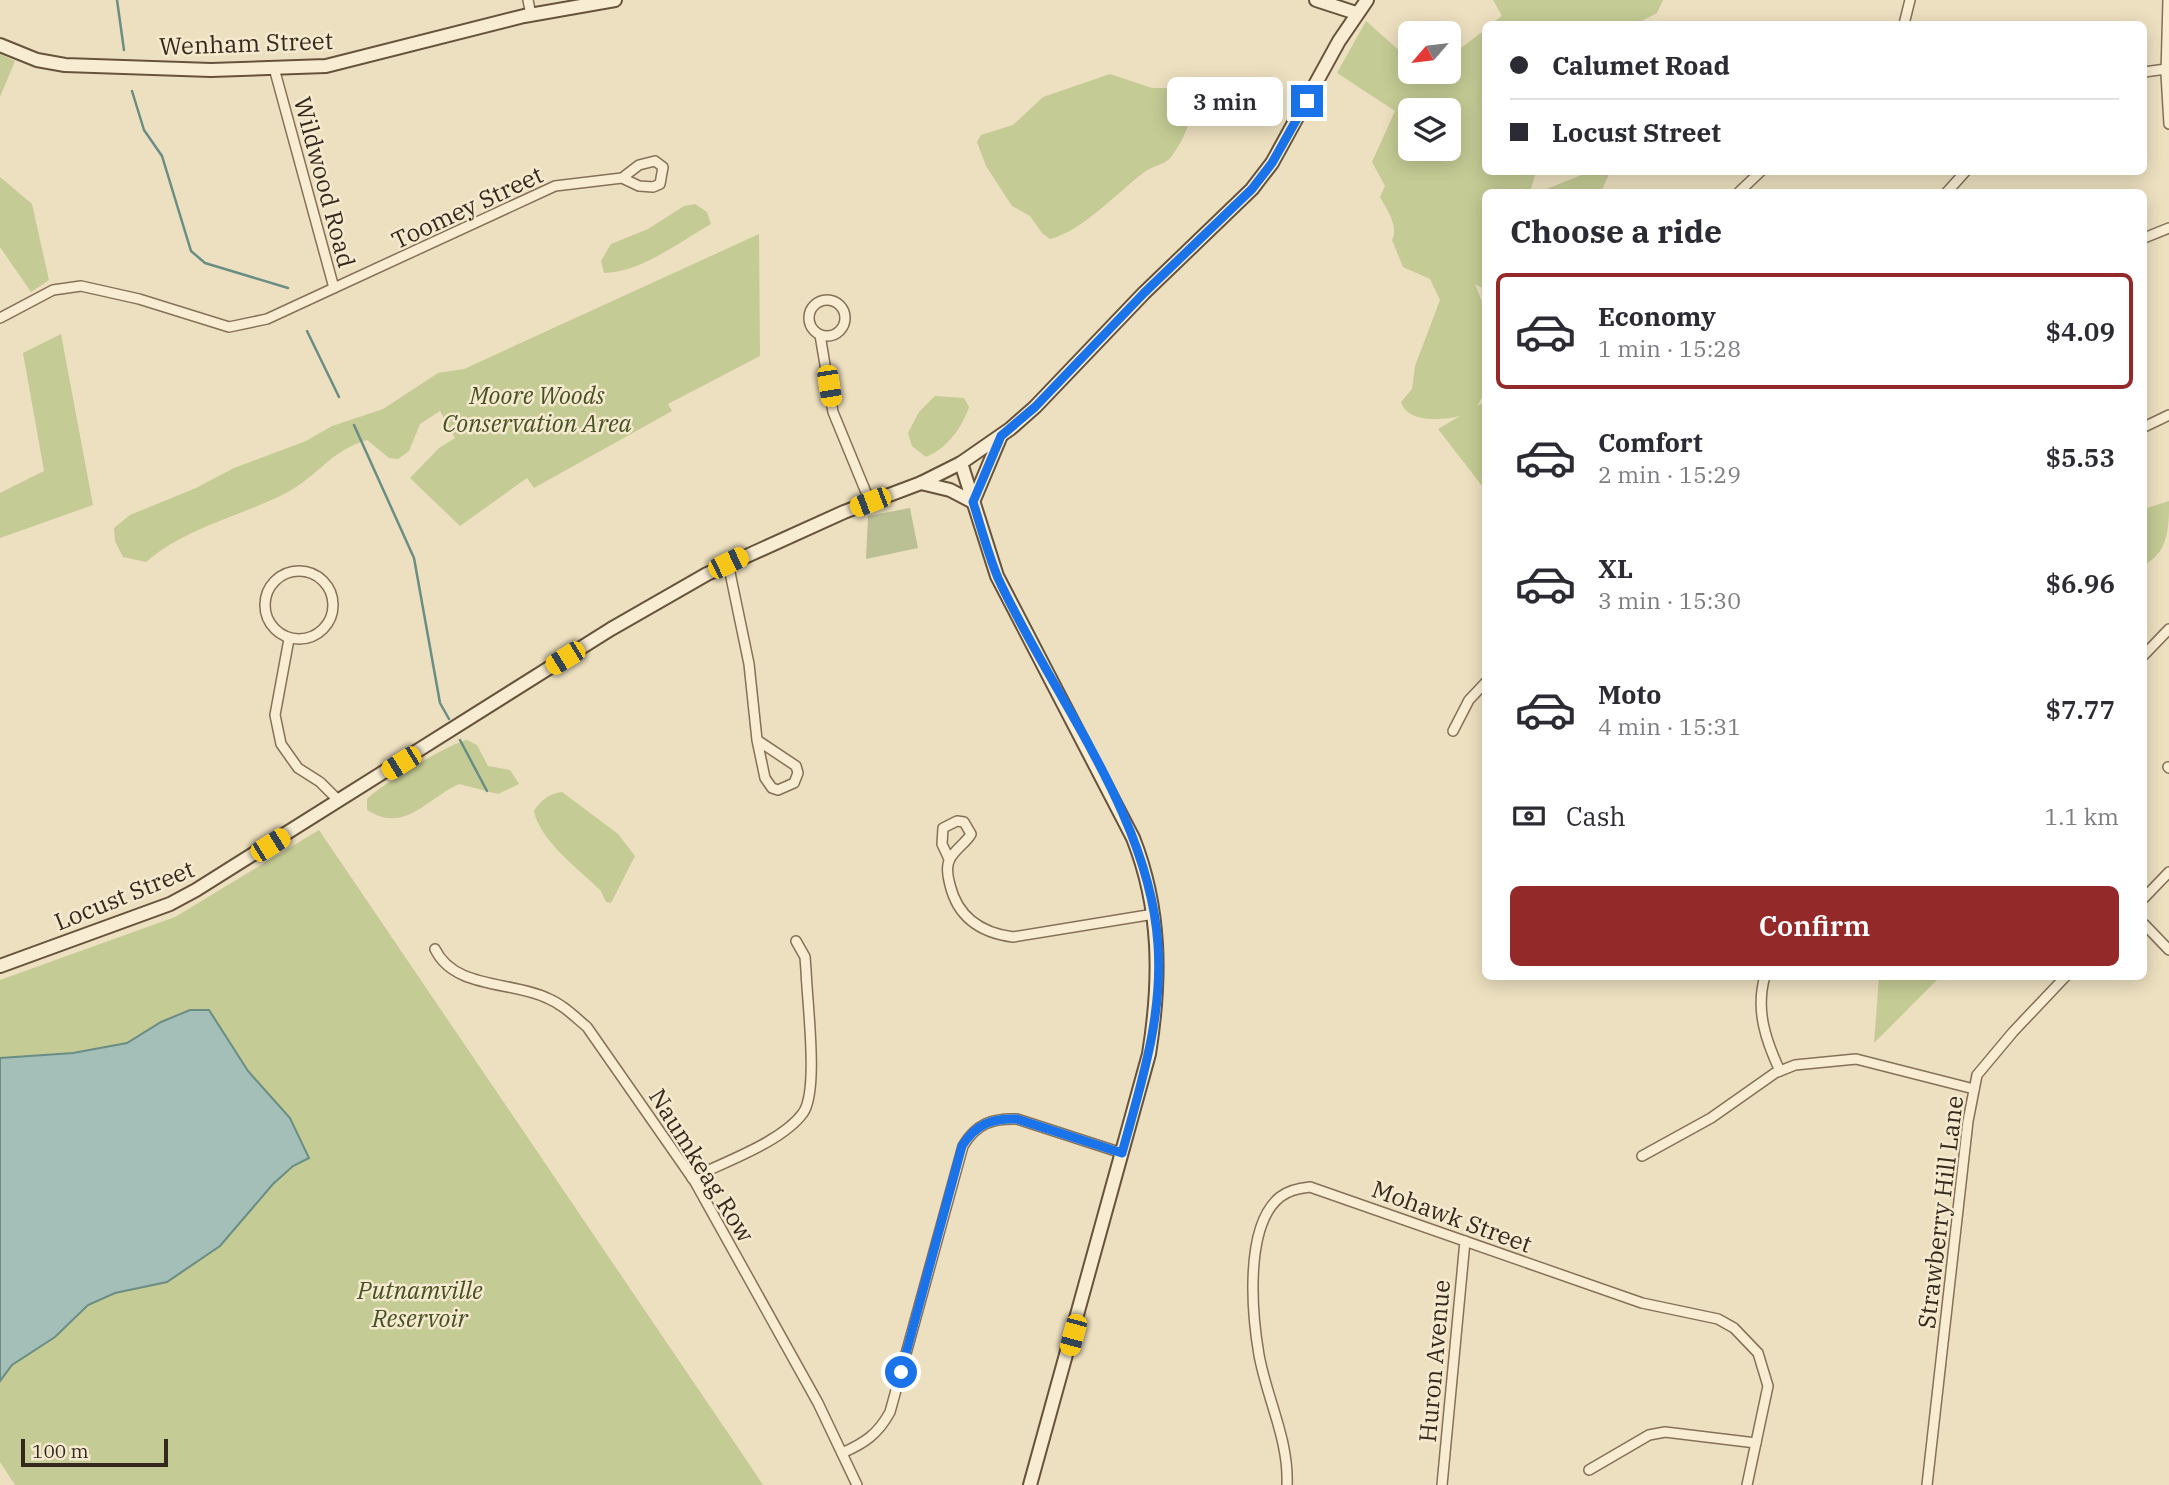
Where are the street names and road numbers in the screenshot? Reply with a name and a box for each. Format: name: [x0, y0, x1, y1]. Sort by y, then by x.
street label: Wenham Street: [158, 24, 334, 62]
street label: Wildwood Road: [287, 93, 363, 271]
street label: Toomey Street: [386, 158, 548, 256]
street label: Locust Street: [49, 852, 199, 938]
street label: Naumkeag Row: [642, 1082, 762, 1248]
street label: Strawberry Hill Lane: [1910, 1094, 1970, 1330]
street label: Mohawk Street: [1368, 1172, 1536, 1260]
street label: Huron Avenue: [1411, 1278, 1457, 1444]

